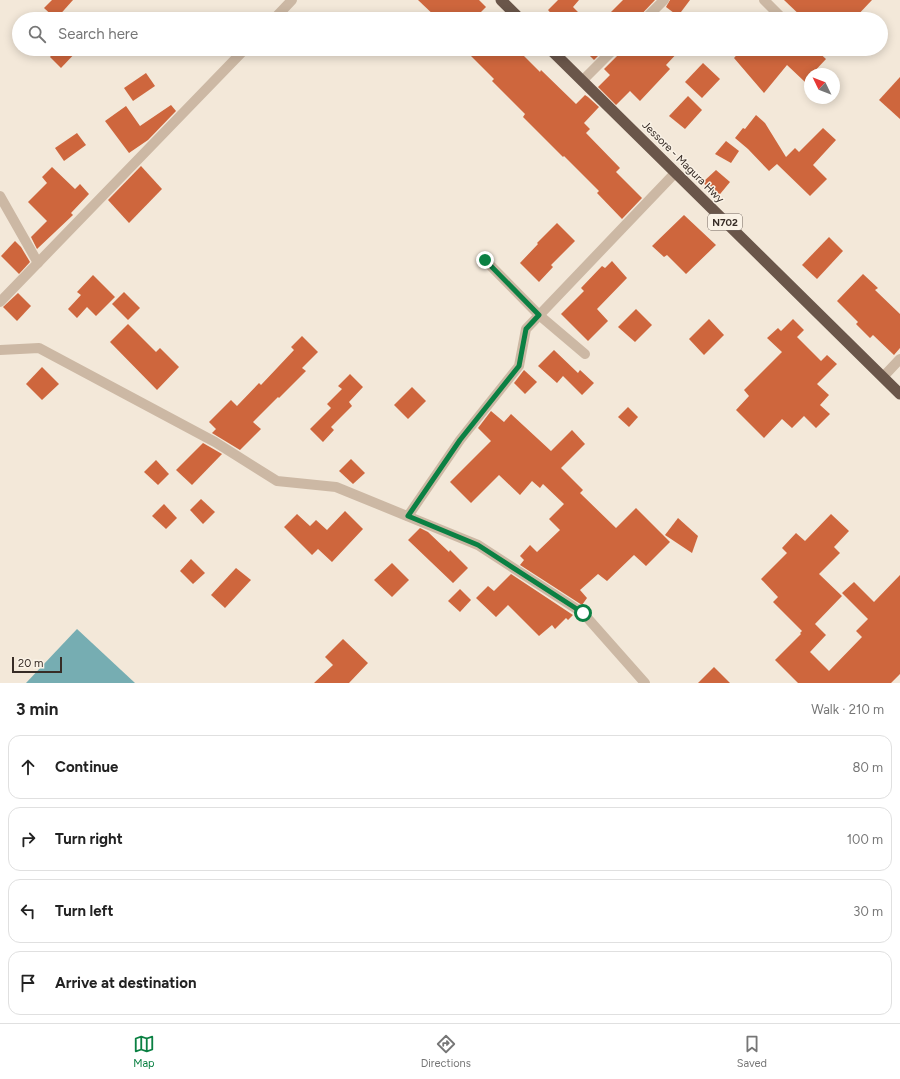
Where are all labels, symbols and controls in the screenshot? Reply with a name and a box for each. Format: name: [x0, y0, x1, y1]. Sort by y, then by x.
search box: [12, 12, 888, 56]
icon: search: [26, 23, 48, 45]
text: Search here: [58, 25, 138, 43]
north arrow: [804, 68, 840, 104]
street label: Jessore - Magura Hwy: [639, 118, 727, 206]
road number: N702: [708, 214, 742, 230]
route end: [476, 251, 494, 269]
route start: [574, 604, 592, 622]
scale bar: [12, 655, 62, 674]
text: 20 m: [18, 657, 43, 670]
text: 3 min: [16, 699, 58, 719]
text: Walk · 210 m: [811, 702, 884, 717]
icon: ahead: [17, 756, 39, 778]
text: Continue: [55, 758, 118, 776]
text: 80 m: [852, 760, 883, 775]
icon: right: [17, 828, 39, 850]
text: Turn right: [55, 830, 123, 848]
text: 100 m: [847, 832, 883, 847]
icon: left: [17, 900, 39, 922]
text: Turn left: [55, 902, 113, 920]
text: 30 m: [853, 904, 883, 919]
icon: arrive: [17, 972, 39, 994]
text: Arrive at destination: [55, 974, 196, 992]
tab: Map: [133, 1033, 155, 1070]
tab: Directions: [421, 1033, 471, 1070]
tab: Saved: [737, 1033, 767, 1070]

